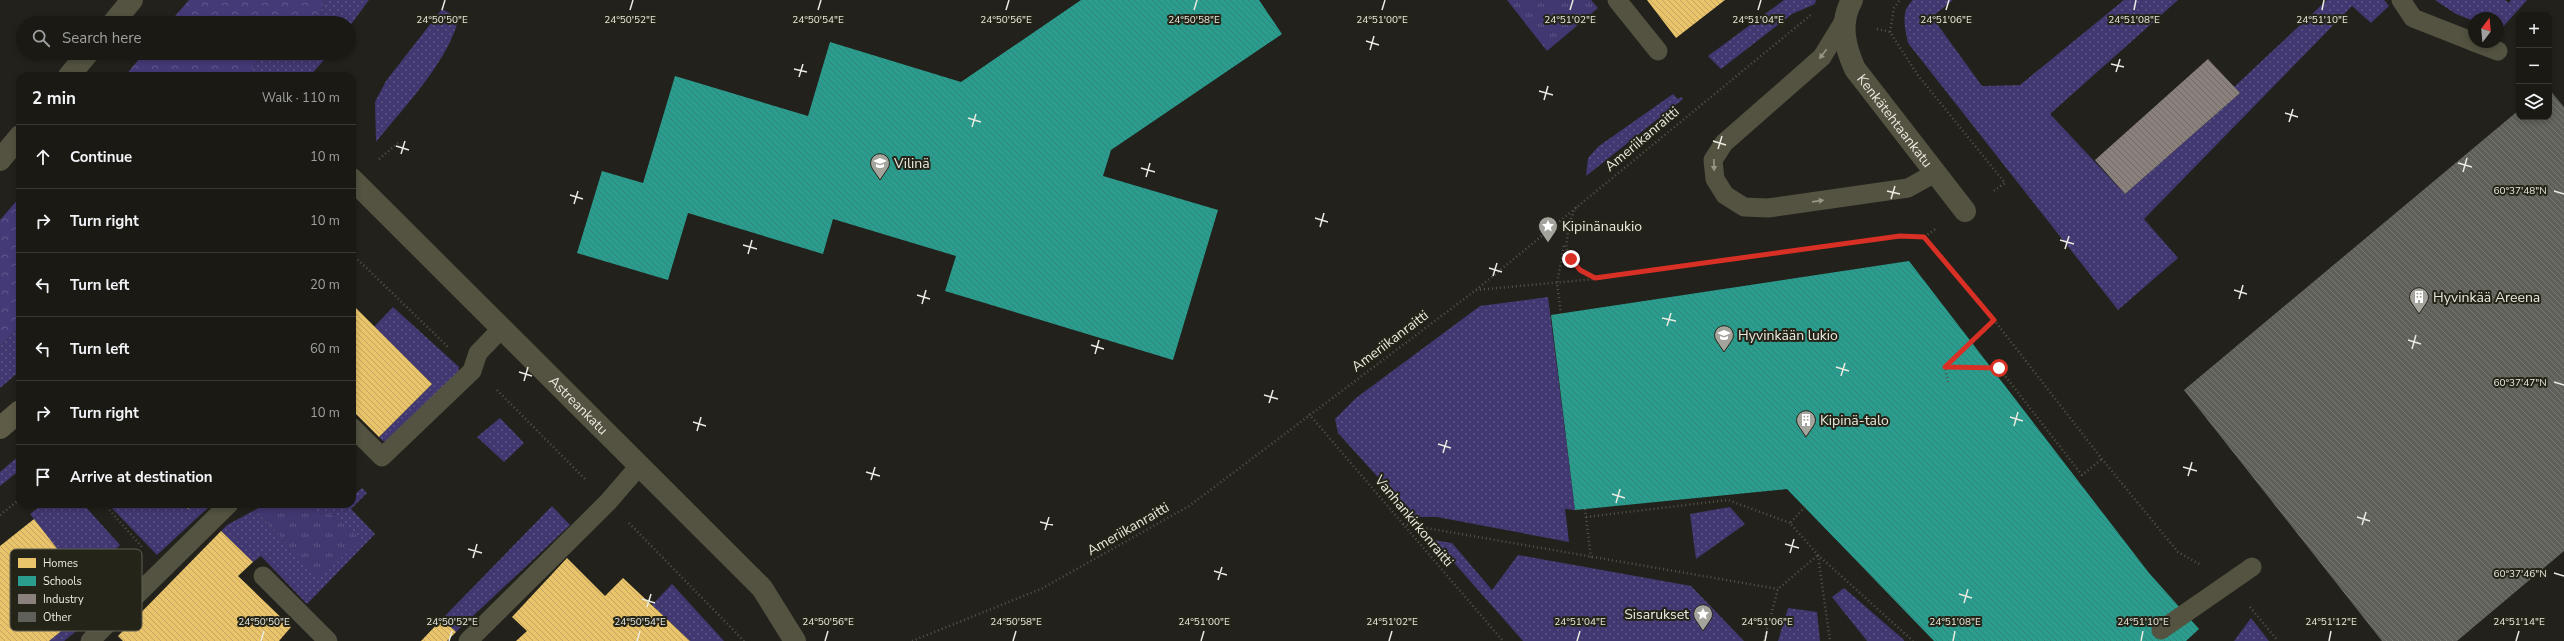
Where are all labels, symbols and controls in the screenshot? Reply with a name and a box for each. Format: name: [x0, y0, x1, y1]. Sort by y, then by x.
north arrow: [2468, 12, 2504, 48]
map controls: [2516, 12, 2552, 120]
button: +: [2516, 12, 2552, 48]
text: 24°50'50"E: [416, 13, 468, 27]
text: 24°50'52"E: [604, 13, 656, 27]
text: 24°50'54"E: [792, 13, 844, 27]
text: 24°50'56"E: [980, 13, 1032, 27]
text: 24°50'58"E: [1168, 13, 1220, 27]
text: 24°51'00"E: [1356, 13, 1408, 27]
text: 24°51'02"E: [1544, 13, 1596, 27]
text: 24°51'04"E: [1732, 13, 1784, 27]
text: 24°51'06"E: [1920, 13, 1972, 27]
text: 24°51'08"E: [2108, 13, 2160, 27]
text: 24°51'10"E: [2296, 13, 2348, 27]
search box: [16, 16, 356, 60]
icon: search: [30, 27, 52, 49]
text: Search here: [62, 28, 142, 48]
button: −: [2516, 48, 2552, 84]
one-way arrow: [1819, 49, 1827, 60]
street label: Kenkätehtaankatu: [1853, 70, 1937, 171]
button: layers: [2516, 84, 2552, 120]
text: 2 min: [32, 87, 76, 110]
text: Walk · 110 m: [262, 89, 340, 107]
street label: Ameriikanraitti: [1601, 102, 1683, 176]
icon: ahead: [32, 146, 54, 168]
text: Continue: [70, 147, 132, 167]
text: 10 m: [310, 148, 340, 166]
school or university icon: Vilinä: [869, 152, 891, 180]
place label: Vilinä: [893, 154, 930, 173]
one-way arrow: [1711, 158, 1717, 171]
text: 60°37'48"N: [2493, 184, 2547, 198]
one-way arrow: [1812, 198, 1824, 204]
icon: right: [32, 210, 54, 232]
text: Turn right: [70, 211, 139, 231]
text: 10 m: [310, 212, 340, 230]
place icon: Kipinänaukio: [1537, 215, 1559, 243]
place label: Kipinänaukio: [1562, 217, 1642, 236]
route end: [1562, 250, 1580, 268]
icon: left: [32, 274, 54, 296]
text: Turn left: [70, 275, 129, 295]
text: 20 m: [310, 276, 340, 294]
building icon: Hyvinkää Areena: [2408, 286, 2430, 314]
place label: Hyvinkää Areena: [2433, 288, 2540, 307]
street label: Ameriikanraitti: [1348, 306, 1432, 376]
school or university icon: Hyvinkään lukio: [1713, 324, 1735, 352]
place label: Hyvinkään lukio: [1738, 326, 1838, 345]
icon: left: [32, 338, 54, 360]
text: Turn left: [70, 339, 129, 359]
text: 60 m: [310, 340, 340, 358]
route start: [1990, 359, 2008, 377]
street label: Astreankatu: [545, 371, 612, 439]
text: 60°37'47"N: [2493, 376, 2547, 390]
icon: right: [32, 402, 54, 424]
text: Turn right: [70, 403, 139, 423]
text: 10 m: [310, 404, 340, 422]
building icon: Kipinä-talo: [1795, 409, 1817, 437]
place label: Kipinä-talo: [1820, 411, 1889, 430]
icon: arrive: [32, 466, 54, 488]
text: Arrive at destination: [70, 467, 213, 487]
street label: Vanhankirkonraitti: [1369, 471, 1458, 571]
street label: Ameriikanraitti: [1083, 498, 1173, 560]
legend: [10, 549, 142, 631]
text: Homes: [43, 556, 78, 571]
text: 60°37'46"N: [2493, 567, 2547, 581]
text: Schools: [43, 574, 82, 589]
text: Industry: [43, 592, 84, 607]
place icon: Sisarukset: [1692, 603, 1714, 631]
place label: Sisarukset: [1624, 605, 1689, 624]
text: Other: [43, 610, 71, 625]
text: 24°50'50"E: [238, 615, 290, 629]
text: 24°50'52"E: [426, 615, 478, 629]
text: 24°50'54"E: [614, 615, 666, 629]
text: 24°50'56"E: [802, 615, 854, 629]
text: 24°50'58"E: [990, 615, 1042, 629]
text: 24°51'00"E: [1178, 615, 1230, 629]
text: 24°51'02"E: [1366, 615, 1418, 629]
text: 24°51'04"E: [1554, 615, 1606, 629]
text: 24°51'06"E: [1741, 615, 1793, 629]
text: 24°51'08"E: [1929, 615, 1981, 629]
text: 24°51'10"E: [2117, 615, 2169, 629]
text: 24°51'12"E: [2305, 615, 2357, 629]
text: 24°51'14"E: [2493, 615, 2545, 629]

